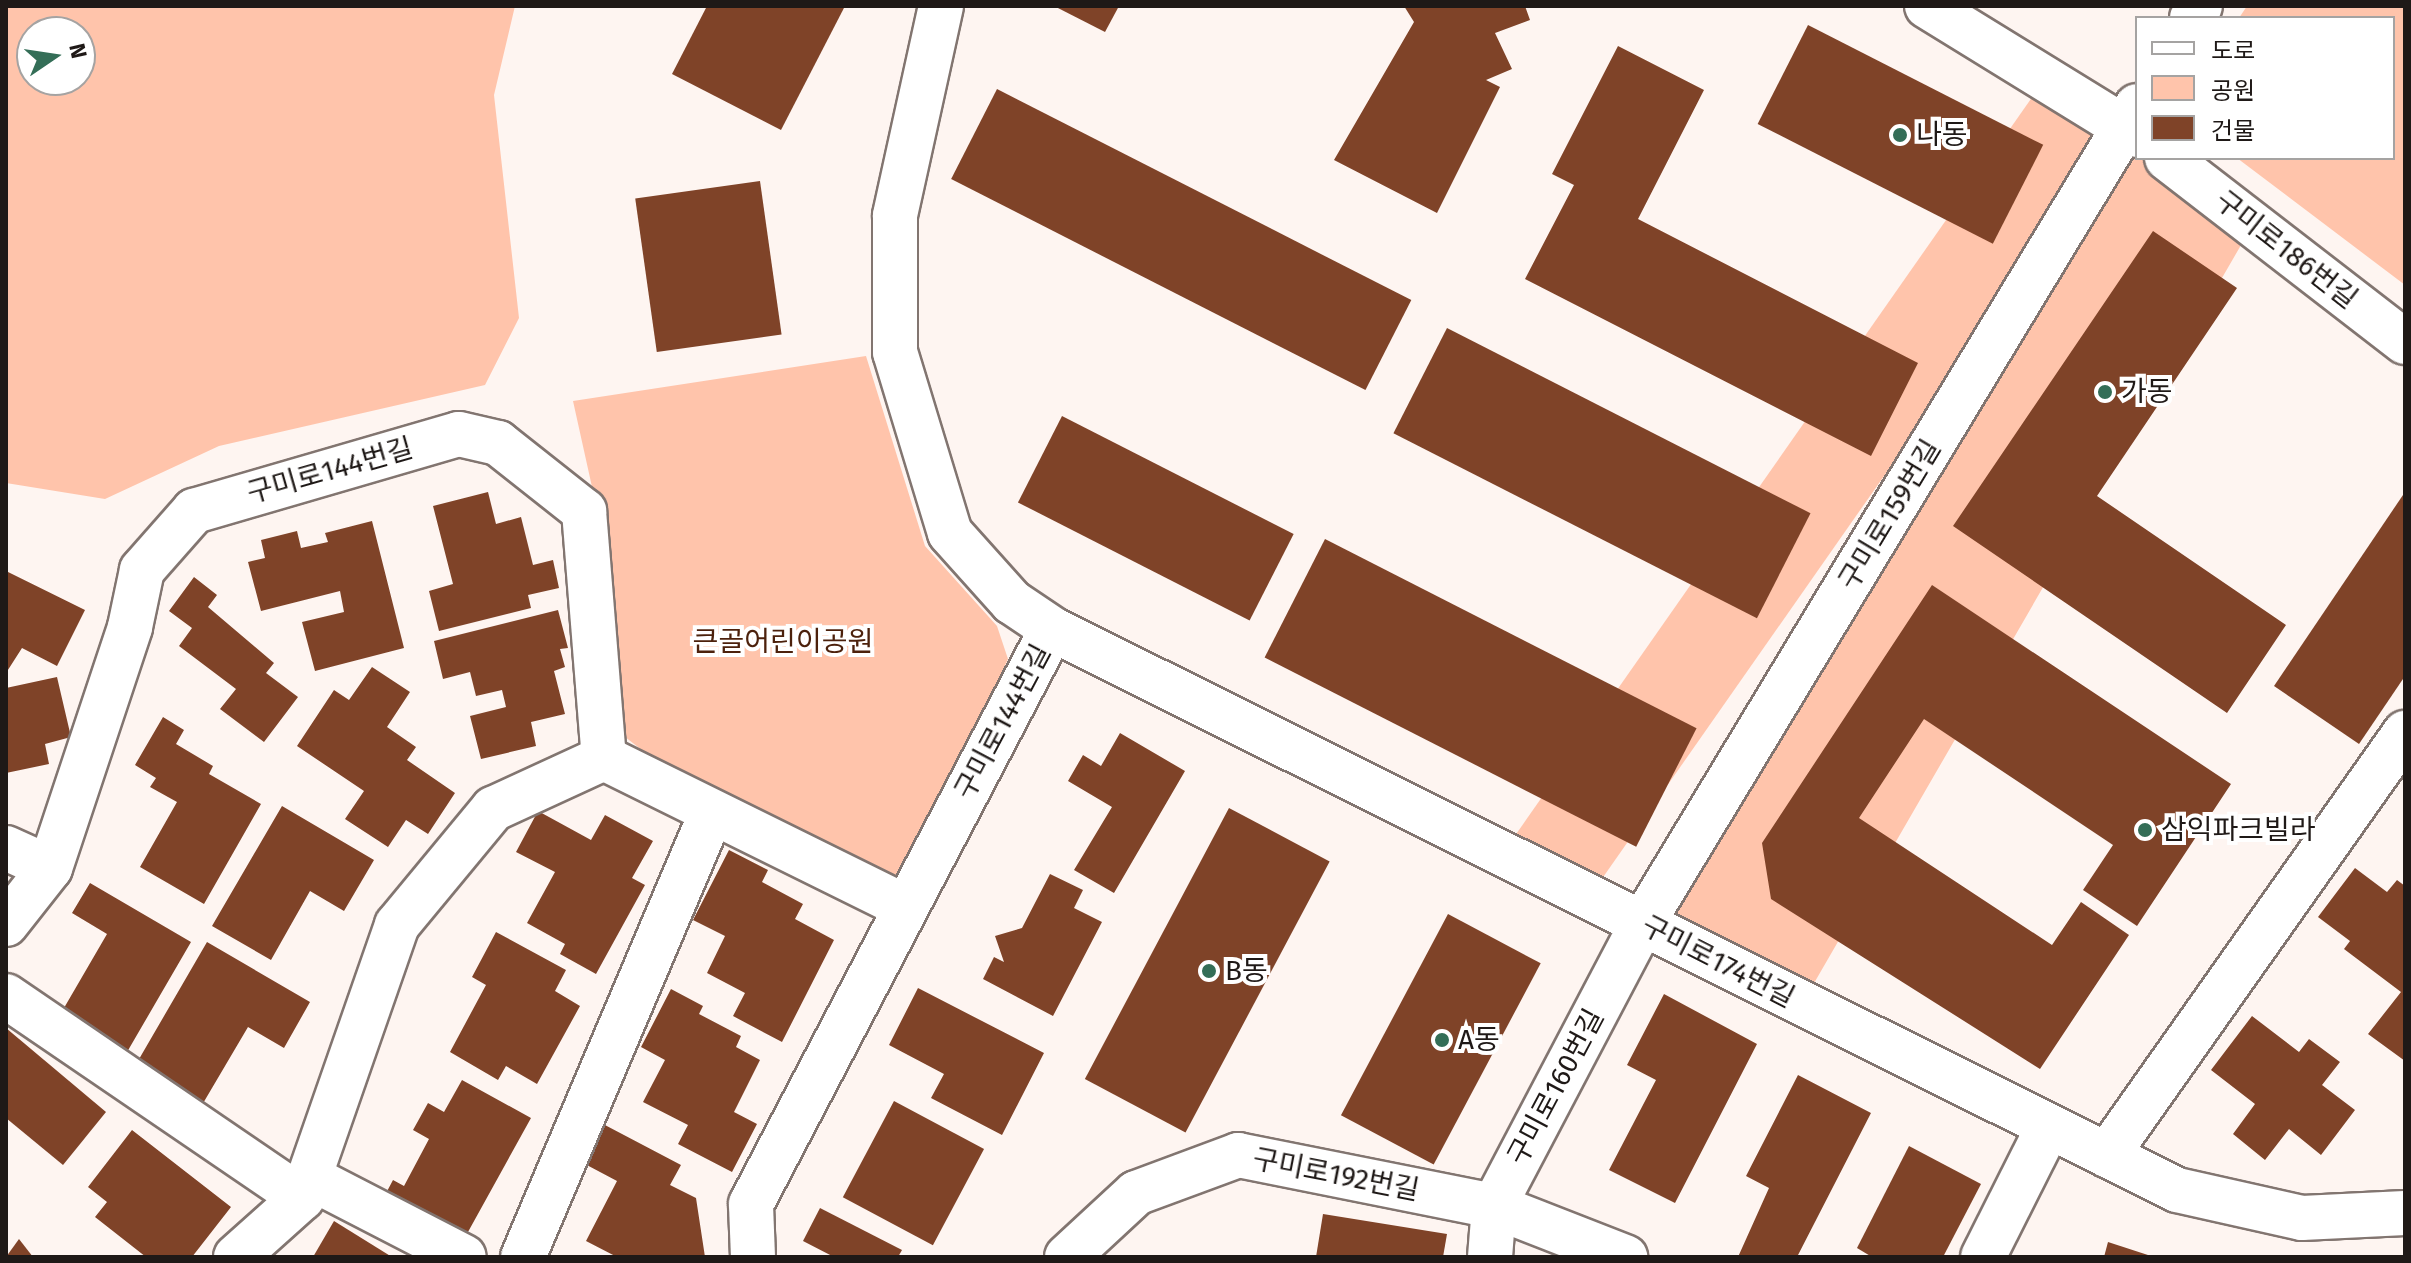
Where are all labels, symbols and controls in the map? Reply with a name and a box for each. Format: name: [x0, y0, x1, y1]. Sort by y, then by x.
north arrow: [16, 16, 96, 96]
legend: [2135, 16, 2395, 160]
text: 도로: [2211, 37, 2255, 65]
text: N: [63, 41, 93, 61]
text: 공원: [2211, 77, 2255, 105]
text: 건물: [2211, 117, 2255, 145]
place label: 나동: [1916, 118, 1968, 152]
marker: 나동: [1891, 126, 1909, 144]
street label: 구미로186번길: [2208, 184, 2364, 316]
place label: 가동: [2121, 375, 2173, 409]
marker: 가동: [2096, 383, 2114, 401]
street label: 구미로144번길: [243, 431, 417, 511]
street label: 구미로159번길: [1832, 434, 1948, 596]
park label: 큰골어린이공원: [693, 625, 873, 659]
street label: 구미로144번길: [948, 639, 1058, 805]
place label: 삼익파크빌라: [2161, 813, 2316, 847]
marker: 삼익파크빌라: [2136, 821, 2154, 839]
street label: 구미로174번길: [1636, 909, 1800, 1015]
place label: B동: [1225, 954, 1268, 988]
marker: B동: [1200, 962, 1218, 980]
street label: 구미로160번길: [1501, 1003, 1611, 1171]
place label: A동: [1458, 1023, 1500, 1057]
marker: A동: [1433, 1031, 1451, 1049]
street label: 구미로192번길: [1250, 1142, 1422, 1208]

